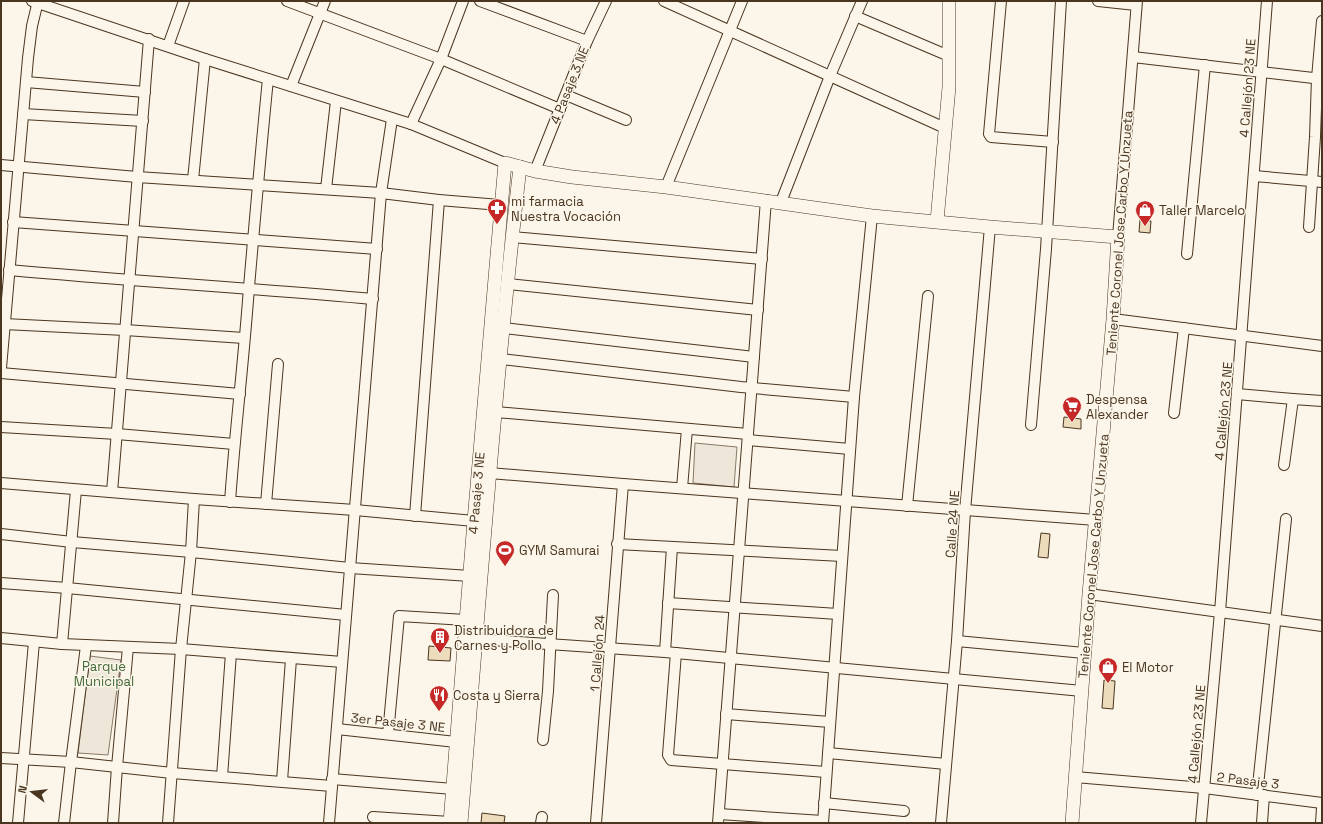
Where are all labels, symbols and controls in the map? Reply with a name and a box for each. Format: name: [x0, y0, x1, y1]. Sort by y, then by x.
street label: 4 Callejón 23 NE: [1236, 38, 1259, 138]
street label: 4 Pasaje 3 NE: [546, 44, 593, 126]
street label: Teniente Coronel Jose Carbo Y Unzueta: [1102, 109, 1137, 356]
place label: mi farmacia Nuestra Vocación: [511, 193, 621, 225]
pharmacy icon: mi farmacia Nuestra Vocación: [486, 197, 508, 225]
shop icon: Taller Marcelo: [1134, 199, 1156, 227]
place label: Taller Marcelo: [1159, 202, 1245, 219]
street label: 4 Callejón 23 NE: [1211, 361, 1236, 461]
place label: Despensa Alexander: [1086, 391, 1149, 423]
supermarket icon: Despensa Alexander: [1061, 395, 1083, 423]
street label: Teniente Coronel Jose Carbo Y Unzueta: [1074, 432, 1113, 679]
street label: 4 Pasaje 3 NE: [464, 451, 489, 535]
street label: Calle 24 NE: [942, 489, 963, 559]
sports icon: GYM Samurai: [494, 539, 516, 567]
place label: GYM Samurai: [519, 542, 600, 559]
street label: 1 Callejón 24: [586, 614, 609, 692]
place label: Distribuidora de Carnes y Pollo: [454, 622, 554, 654]
building icon: Distribuidora de Carnes y Pollo: [429, 626, 451, 654]
shop icon: El Motor: [1097, 656, 1119, 684]
park label: Parque Municipal: [74, 658, 134, 690]
place label: El Motor: [1122, 659, 1174, 676]
restaurant icon: Costa y Sierra: [428, 684, 450, 712]
street label: 4 Callejón 23 NE: [1184, 684, 1209, 784]
place label: Costa y Sierra: [453, 687, 541, 704]
street label: 3er Pasaje 3 NE: [350, 709, 446, 736]
street label: 2 Pasaje 3: [1216, 768, 1280, 793]
north arrow: [12, 772, 52, 812]
text: N: [15, 784, 30, 795]

